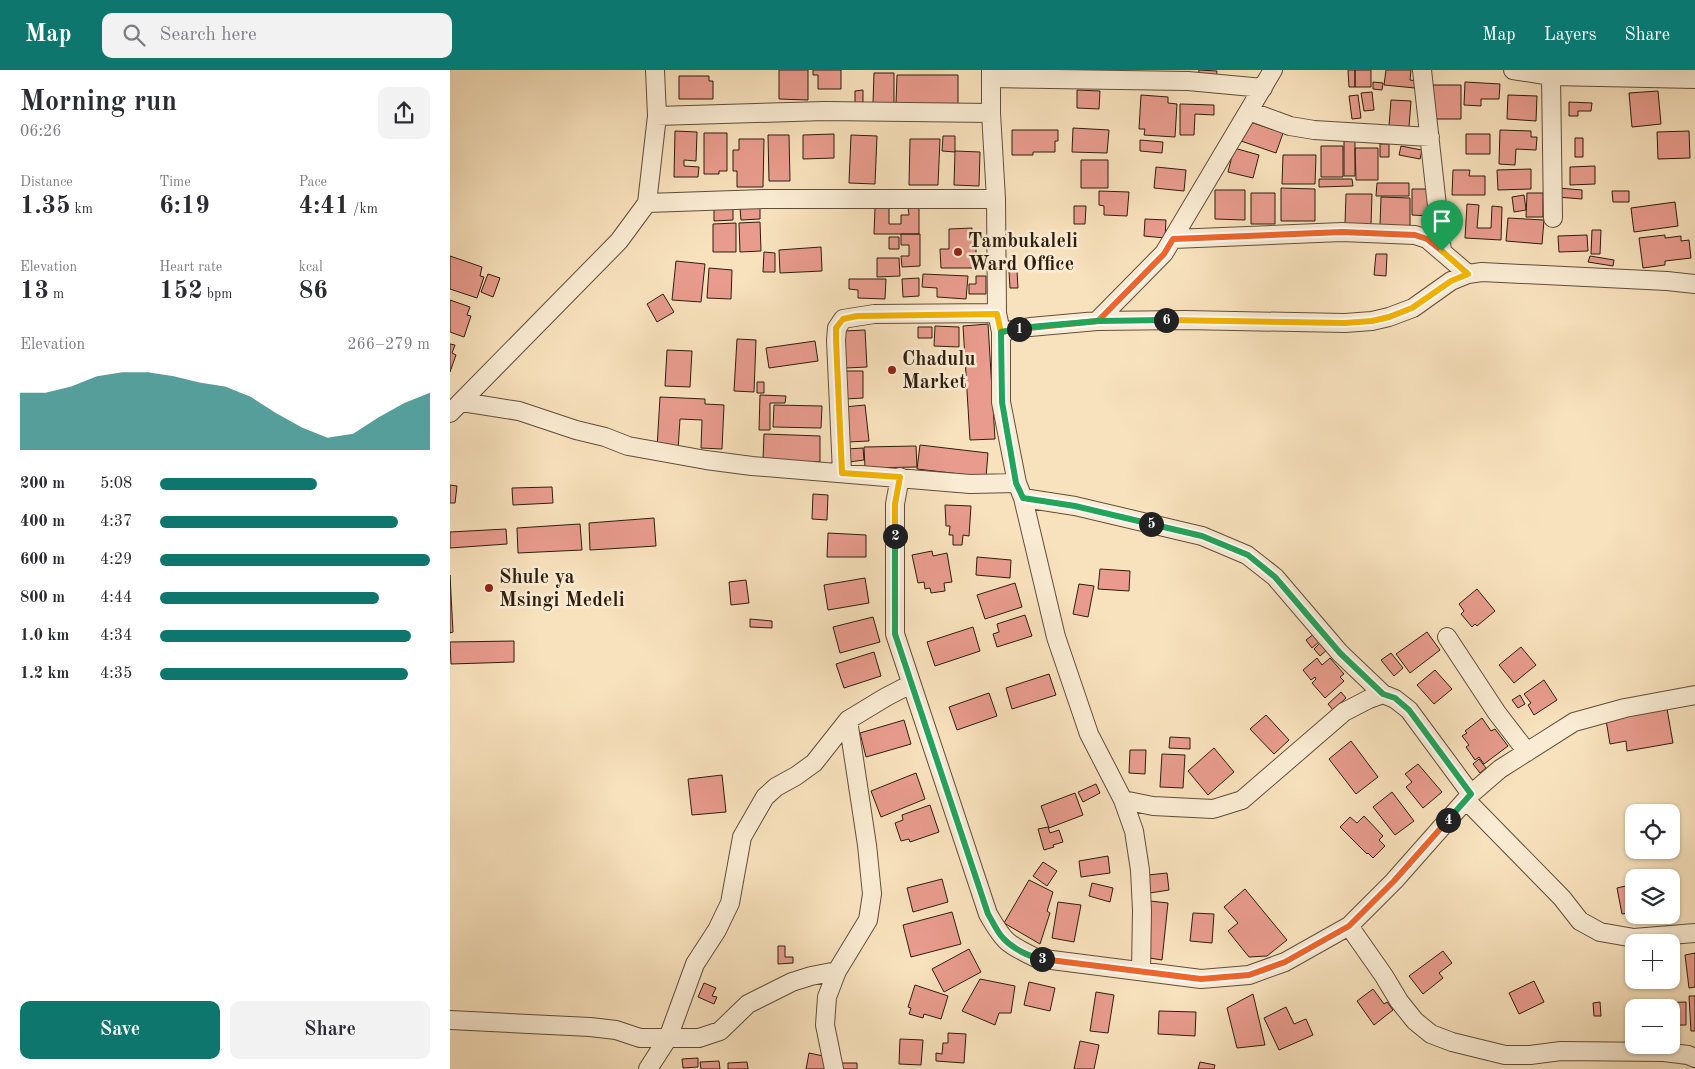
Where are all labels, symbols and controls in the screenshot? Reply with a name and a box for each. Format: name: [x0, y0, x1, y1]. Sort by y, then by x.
search box: [102, 13, 452, 58]
icon: search: [120, 21, 148, 49]
text: Map: [25, 23, 72, 47]
text: Search here: [160, 26, 257, 45]
text: Map: [1482, 26, 1516, 44]
text: Layers: [1544, 26, 1596, 44]
text: Share: [1624, 26, 1670, 44]
button: share: [378, 87, 430, 139]
text: Morning run: [20, 89, 177, 117]
text: 06:26: [20, 124, 62, 140]
text: Distance: [20, 175, 73, 189]
text: Time: [159, 175, 191, 189]
text: Pace: [299, 175, 327, 189]
text: 1.35: [20, 194, 71, 219]
text: 6:19: [159, 194, 210, 219]
text: 4:41: [299, 194, 349, 219]
pin: [1421, 200, 1463, 251]
text: km: [71, 202, 93, 216]
text: /km: [349, 202, 378, 216]
icon: arrive: [1428, 207, 1456, 235]
place label: Tambukaleli Ward Office: [968, 232, 1078, 275]
marker: Tambukaleli Ward Office: [952, 246, 964, 258]
text: Elevation: [20, 260, 77, 274]
text: Heart rate: [159, 260, 222, 274]
text: kcal: [299, 260, 323, 274]
text: 13: [20, 279, 49, 304]
text: 152: [159, 279, 203, 304]
text: 86: [299, 279, 328, 304]
text: m: [49, 287, 64, 301]
text: bpm: [203, 287, 232, 301]
pin: 6: [1154, 308, 1178, 332]
text: 6: [1162, 313, 1171, 327]
pin: 1: [1006, 316, 1032, 342]
text: 1: [1015, 322, 1024, 336]
text: Elevation: [20, 337, 85, 353]
text: 266–279 m: [347, 337, 430, 353]
place label: Chadulu Market: [902, 350, 975, 393]
marker: Chadulu Market: [886, 364, 898, 376]
text: 200 m: [20, 476, 65, 492]
text: 5:08: [100, 476, 132, 492]
pin: 5: [1138, 512, 1164, 536]
text: 400 m: [20, 514, 65, 530]
text: 4:37: [100, 514, 132, 530]
text: 5: [1147, 517, 1156, 531]
pin: 2: [882, 524, 908, 548]
text: 2: [891, 529, 900, 543]
text: 600 m: [20, 552, 65, 568]
text: 4:29: [100, 552, 132, 568]
place label: Shule ya Msingi Medeli: [499, 568, 625, 611]
marker: Shule ya Msingi Medeli: [483, 582, 495, 594]
text: 800 m: [20, 590, 65, 606]
text: 4:44: [100, 590, 132, 606]
text: 1.0 km: [20, 628, 69, 644]
text: 4:34: [100, 628, 132, 644]
text: 1.2 km: [20, 666, 69, 682]
text: 4:35: [100, 666, 132, 682]
map controls: [1625, 804, 1680, 1054]
button: locate: [1625, 804, 1680, 859]
pin: 4: [1436, 808, 1460, 832]
text: 4: [1444, 813, 1453, 827]
button: layers: [1625, 869, 1680, 924]
button: +: [1625, 934, 1680, 989]
pin: 3: [1030, 946, 1054, 972]
text: 3: [1038, 952, 1047, 966]
button: −: [1625, 999, 1680, 1054]
button: Save: [20, 1001, 220, 1059]
button: Share: [230, 1001, 430, 1059]

